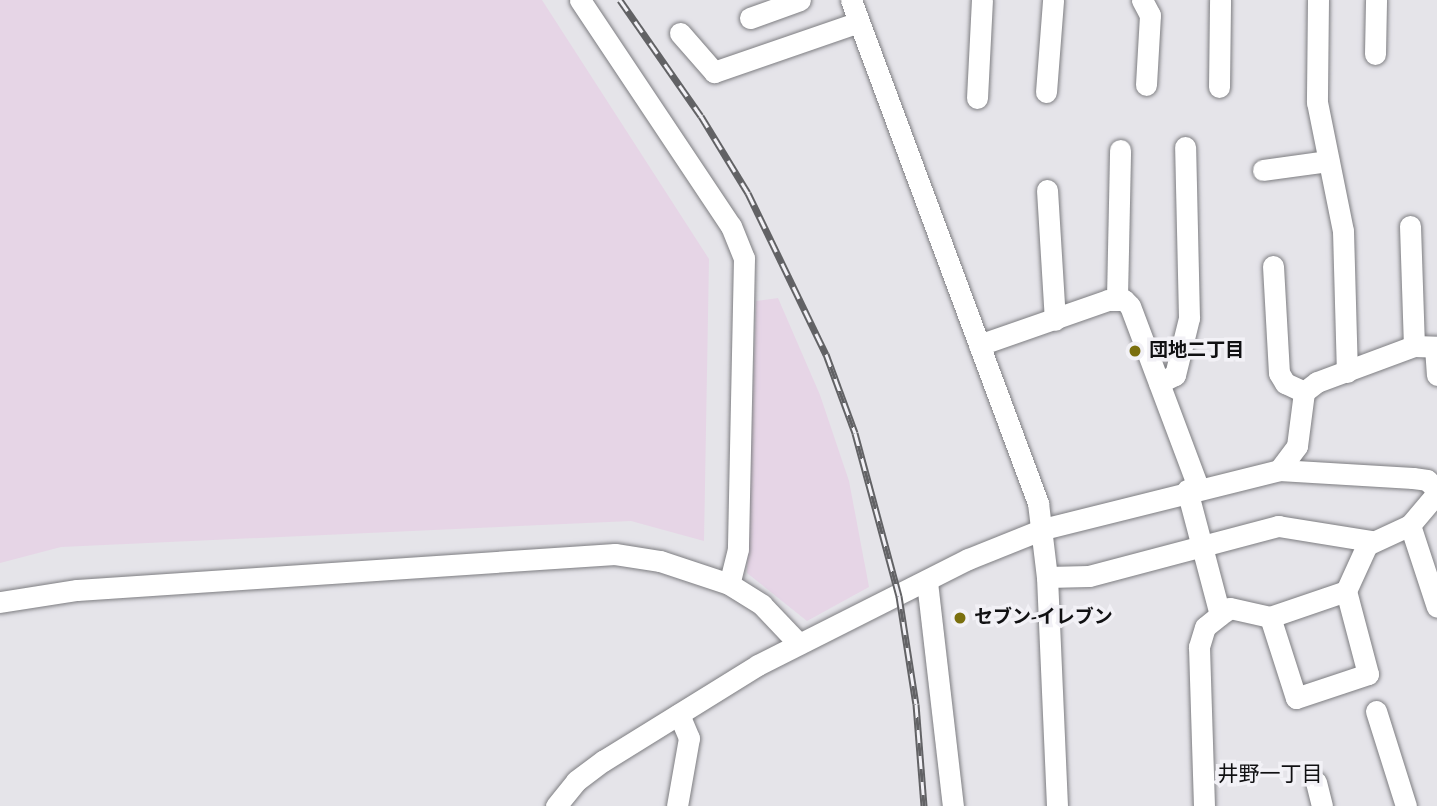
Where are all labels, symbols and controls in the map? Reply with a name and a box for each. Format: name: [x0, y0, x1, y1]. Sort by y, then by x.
place label: 団地二丁目: [1149, 340, 1244, 362]
marker: 団地二丁目: [1127, 343, 1143, 359]
place label: セブン-イレブン: [974, 607, 1113, 629]
marker: セブン-イレブン: [952, 610, 968, 626]
district label: 井野一丁目: [1218, 762, 1322, 788]

